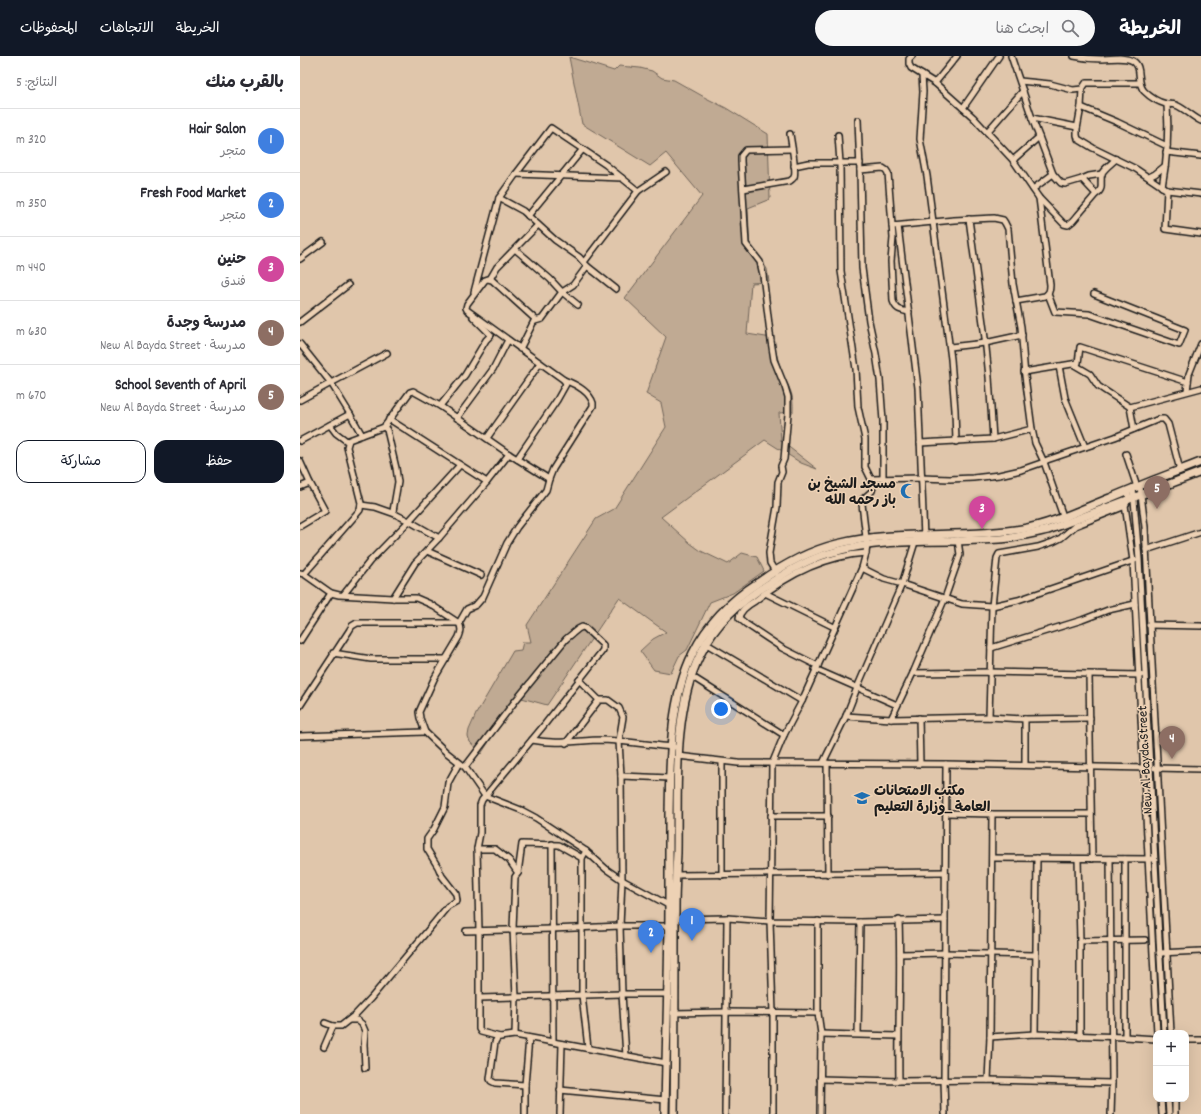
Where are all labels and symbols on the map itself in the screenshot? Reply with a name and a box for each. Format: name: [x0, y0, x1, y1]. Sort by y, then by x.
place label: مسجد الشيخ بن باز رحمه الله: [808, 475, 896, 511]
pin: 5: [1144, 476, 1170, 509]
mosque icon: مسجد الشيخ بن باز رحمه الله: [899, 482, 917, 500]
pin: 3: [969, 496, 995, 529]
your location: [711, 699, 731, 719]
street label: New Al Bayda Street: [1133, 705, 1159, 815]
pin: 4: [1159, 726, 1185, 759]
place label: مكتب الامتحانات العامة _وزارة التعليم: [874, 782, 991, 818]
school or university icon: مكتب الامتحانات العامة _وزارة التعليم: [853, 789, 871, 807]
pin: 1: [679, 908, 705, 941]
pin: 2: [638, 920, 664, 953]

